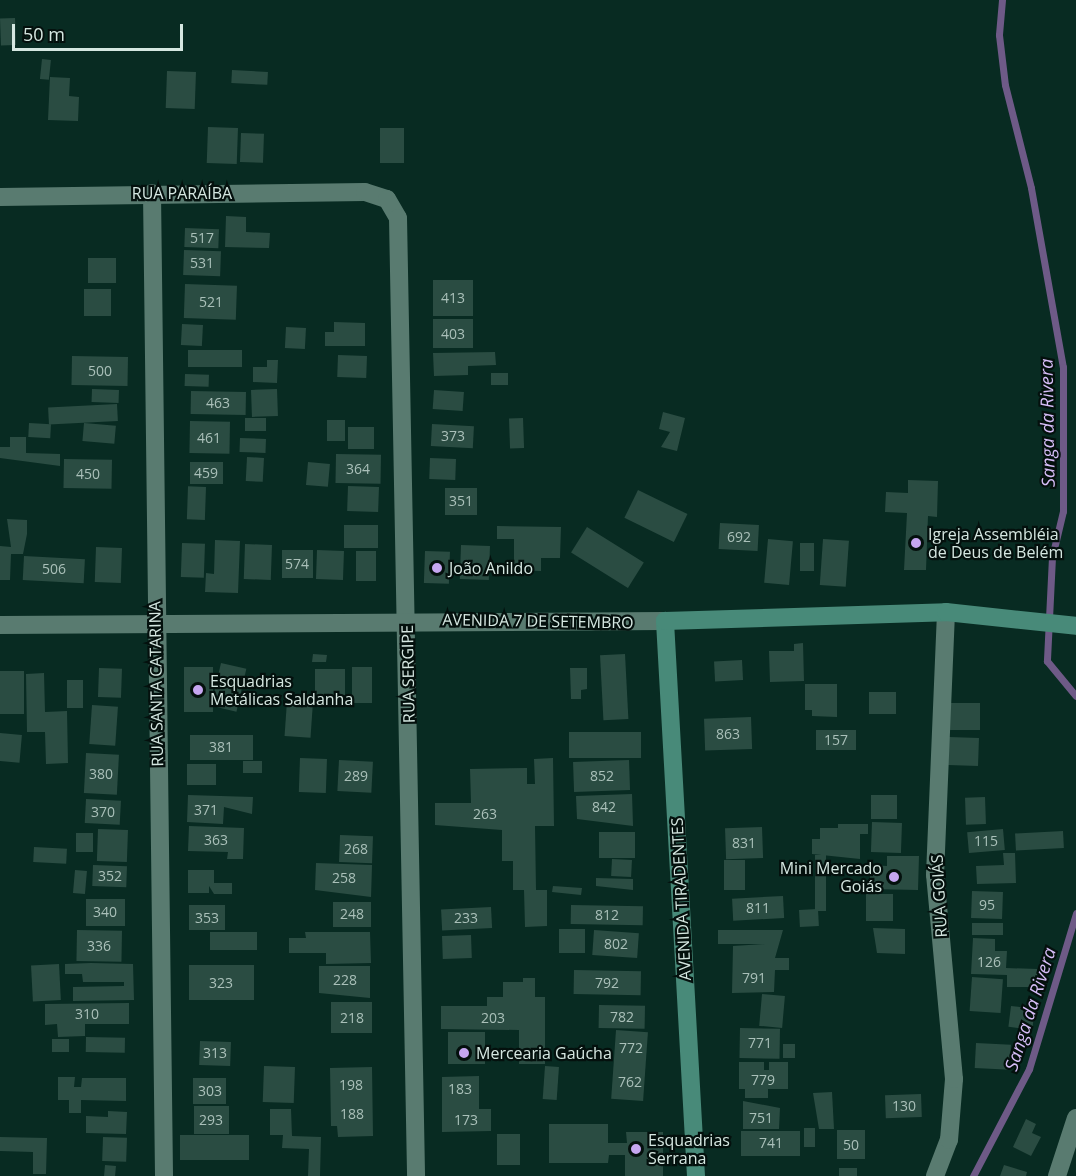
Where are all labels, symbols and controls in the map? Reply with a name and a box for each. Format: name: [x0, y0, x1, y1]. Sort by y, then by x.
scale bar: [15, 12, 186, 50]
text: 50 m: [23, 22, 65, 46]
street label: RUA PARAÍBA: [132, 183, 232, 203]
house number: 517: [190, 230, 214, 246]
house number: 531: [190, 255, 214, 271]
house number: 413: [441, 290, 465, 306]
house number: 521: [199, 294, 223, 310]
house number: 403: [441, 326, 465, 342]
water label: Sanga da Rivera: [1035, 359, 1059, 487]
house number: 500: [88, 363, 112, 379]
house number: 463: [206, 395, 230, 411]
house number: 373: [441, 428, 465, 444]
house number: 461: [197, 430, 221, 446]
house number: 364: [346, 461, 370, 477]
house number: 459: [194, 465, 218, 481]
house number: 450: [76, 466, 100, 482]
house number: 351: [449, 493, 473, 509]
place label: Igreja Assembléia de Deus de Belém: [928, 524, 1063, 562]
house number: 692: [727, 529, 751, 545]
marker: Igreja Assembléia de Deus de Belém: [909, 536, 923, 550]
house number: 574: [285, 556, 309, 572]
place label: João Anildo: [449, 558, 533, 578]
house number: 506: [42, 561, 66, 577]
marker: João Anildo: [430, 561, 444, 575]
street label: RUA SANTA CATARINA: [145, 601, 167, 767]
street label: AVENIDA 7 DE SETEMBRO: [442, 610, 634, 632]
street label: RUA SERGIPE: [398, 625, 418, 723]
place label: Esquadrias Metálicas Saldanha: [210, 671, 353, 709]
marker: Esquadrias Metálicas Saldanha: [191, 683, 205, 697]
house number: 863: [716, 726, 740, 742]
house number: 157: [824, 732, 848, 748]
house number: 381: [209, 739, 233, 755]
house number: 380: [89, 766, 113, 782]
house number: 289: [344, 768, 368, 784]
house number: 852: [590, 768, 614, 784]
house number: 842: [592, 799, 616, 815]
house number: 371: [194, 802, 218, 818]
house number: 370: [91, 804, 115, 820]
house number: 263: [473, 806, 497, 822]
street label: AVENIDA TIRADENTES: [667, 817, 695, 981]
house number: 363: [204, 832, 228, 848]
house number: 115: [974, 833, 998, 849]
house number: 831: [732, 835, 756, 851]
house number: 268: [344, 841, 368, 857]
street label: RUA GOIÁS: [927, 854, 951, 938]
place label: Mini Mercado Goiás: [780, 858, 882, 896]
house number: 352: [98, 868, 122, 884]
house number: 258: [332, 870, 356, 886]
marker: Mini Mercado Goiás: [887, 870, 901, 884]
house number: 95: [979, 897, 995, 913]
house number: 811: [746, 900, 770, 916]
house number: 340: [93, 904, 117, 920]
house number: 248: [340, 906, 364, 922]
house number: 812: [595, 907, 619, 923]
house number: 353: [195, 910, 219, 926]
house number: 233: [454, 910, 478, 926]
house number: 802: [604, 936, 628, 952]
house number: 336: [87, 938, 111, 954]
water label: Sanga da Rivera: [1000, 945, 1060, 1073]
house number: 126: [977, 954, 1001, 970]
house number: 791: [742, 970, 766, 986]
house number: 228: [333, 972, 357, 988]
house number: 323: [209, 975, 233, 991]
house number: 792: [595, 975, 619, 991]
house number: 310: [75, 1006, 99, 1022]
house number: 782: [610, 1009, 634, 1025]
house number: 218: [340, 1010, 364, 1026]
house number: 203: [481, 1010, 505, 1026]
house number: 771: [748, 1035, 772, 1051]
house number: 772: [619, 1040, 643, 1056]
place label: Mercearia Gaúcha: [476, 1043, 612, 1063]
house number: 313: [203, 1045, 227, 1061]
marker: Mercearia Gaúcha: [457, 1046, 471, 1060]
house number: 779: [751, 1072, 775, 1088]
house number: 762: [618, 1074, 642, 1090]
house number: 198: [339, 1077, 363, 1093]
house number: 183: [448, 1081, 472, 1097]
house number: 303: [198, 1083, 222, 1099]
house number: 130: [892, 1098, 916, 1114]
house number: 188: [340, 1106, 364, 1122]
house number: 751: [749, 1110, 773, 1126]
house number: 293: [199, 1112, 223, 1128]
house number: 173: [454, 1112, 478, 1128]
place label: Esquadrias Serrana: [648, 1130, 730, 1168]
house number: 741: [759, 1135, 783, 1151]
house number: 50: [843, 1137, 859, 1153]
marker: Esquadrias Serrana: [629, 1142, 643, 1156]

